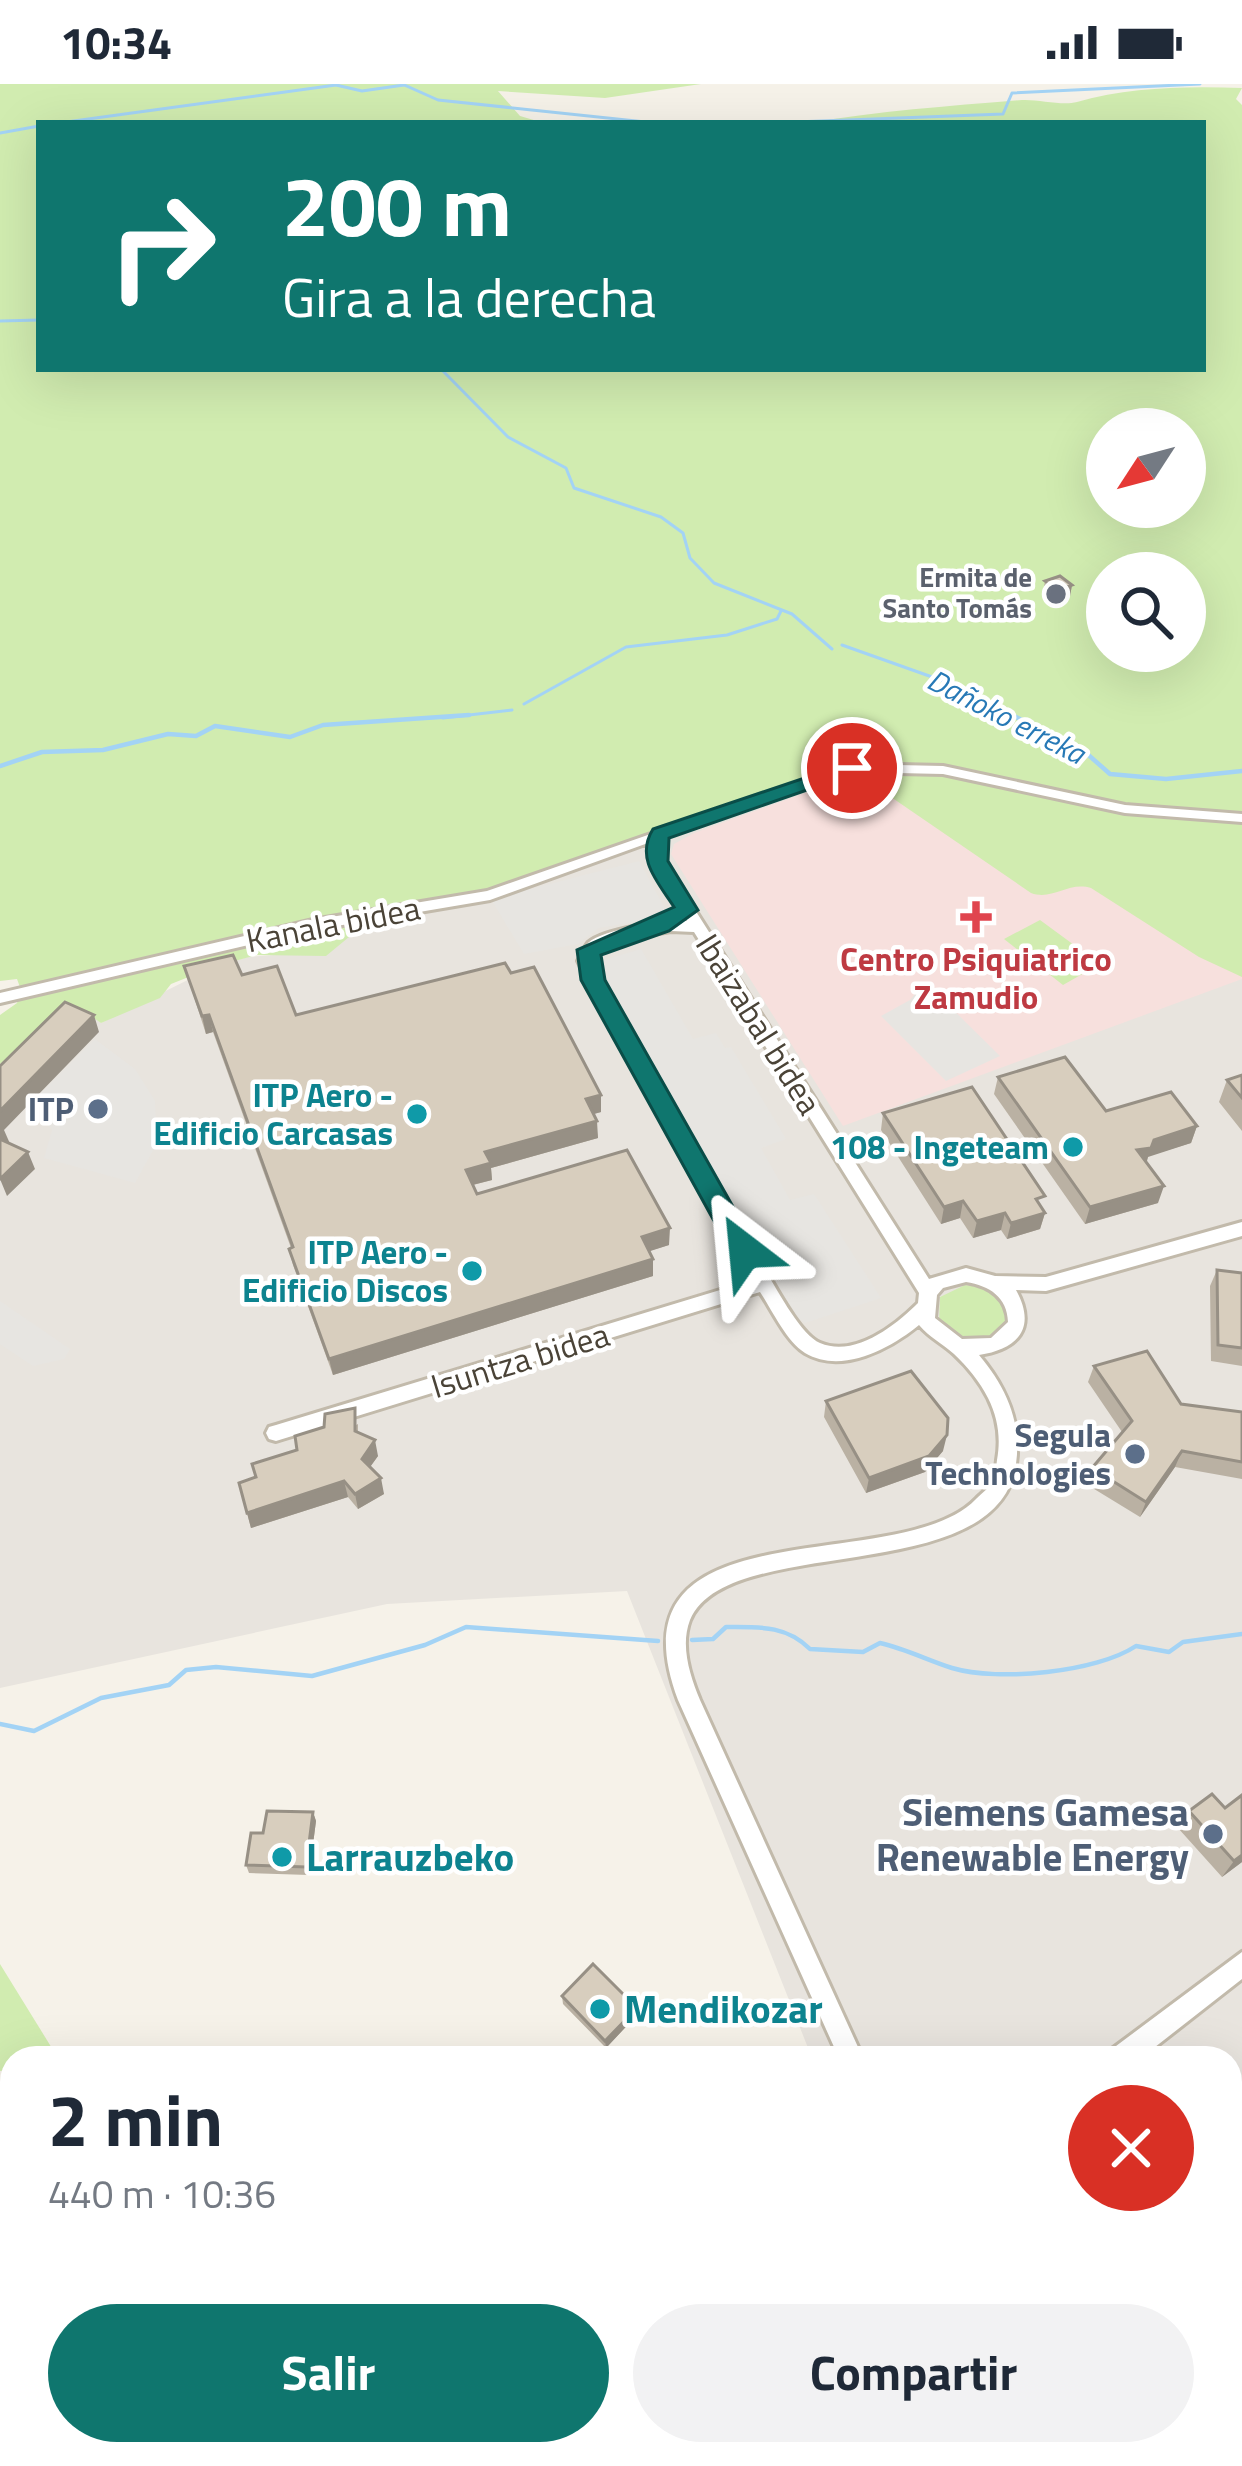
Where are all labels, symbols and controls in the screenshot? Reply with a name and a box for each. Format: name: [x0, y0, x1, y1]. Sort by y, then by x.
text: 10:34: [60, 8, 172, 76]
text: 200 m: [282, 141, 512, 269]
icon: right: [84, 168, 240, 324]
text: Gira a la derecha: [282, 256, 656, 338]
north arrow: [1086, 408, 1206, 528]
map controls: [1086, 408, 1206, 672]
button: search: [1086, 552, 1206, 672]
place label: Ermita de Santo Tomás: [883, 556, 1032, 628]
marker: Ermita de Santo Tomás: [1043, 581, 1069, 607]
water label: Dañoko erreka: [920, 657, 1095, 776]
pin: [801, 717, 903, 819]
icon: arrive: [819, 735, 885, 801]
street label: Kanala bidea: [242, 883, 424, 965]
marker: Centro Psiquiatrico Zamudio: [960, 901, 992, 933]
street label: Ibaizabal bidea: [684, 924, 834, 1124]
place label: Centro Psiquiatrico Zamudio: [840, 934, 1112, 1022]
place label: ITP Aero - Edificio Carcasas: [153, 1070, 393, 1158]
place label: ITP: [28, 1084, 74, 1134]
marker: ITP: [85, 1096, 111, 1122]
marker: ITP Aero - Edificio Carcasas: [404, 1101, 430, 1127]
place label: 108 - Ingeteam: [830, 1122, 1049, 1172]
marker: 108 - Ingeteam: [1060, 1134, 1086, 1160]
position arrow: [682, 1188, 808, 1314]
place label: ITP Aero - Edificio Discos: [242, 1227, 448, 1315]
marker: ITP Aero - Edificio Discos: [459, 1258, 485, 1284]
street label: Isuntza bidea: [425, 1309, 615, 1411]
place label: Segula Technologies: [925, 1410, 1111, 1498]
marker: Segula Technologies: [1122, 1441, 1148, 1467]
place label: Siemens Gamesa Renewable Energy: [876, 1782, 1189, 1886]
marker: Siemens Gamesa Renewable Energy: [1200, 1821, 1226, 1847]
place label: Larrauzbeko: [306, 1827, 514, 1886]
marker: Larrauzbeko: [269, 1844, 295, 1870]
place label: Mendikozar: [624, 1979, 823, 2038]
marker: Mendikozar: [587, 1996, 613, 2022]
text: 2 min: [48, 2064, 223, 2174]
button: close: [1068, 2085, 1194, 2211]
text: 440 m · 10:36: [48, 2164, 276, 2223]
button: Salir: [48, 2304, 609, 2442]
button: Compartir: [633, 2304, 1194, 2442]

